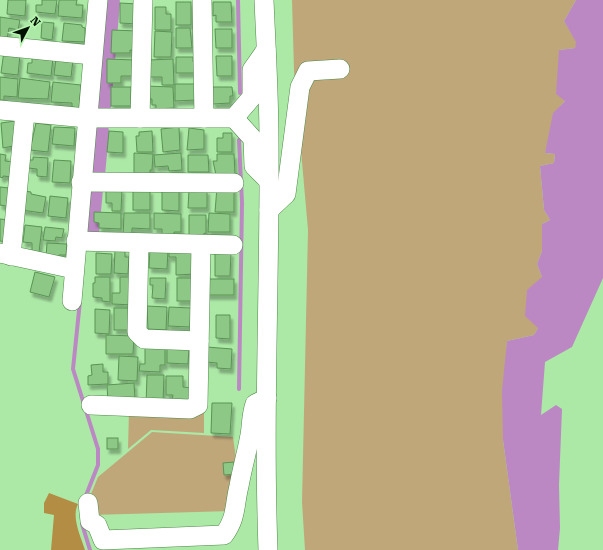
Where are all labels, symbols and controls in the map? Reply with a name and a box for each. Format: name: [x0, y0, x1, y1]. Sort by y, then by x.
north arrow: [8, 8, 48, 48]
text: N: [27, 14, 43, 30]

